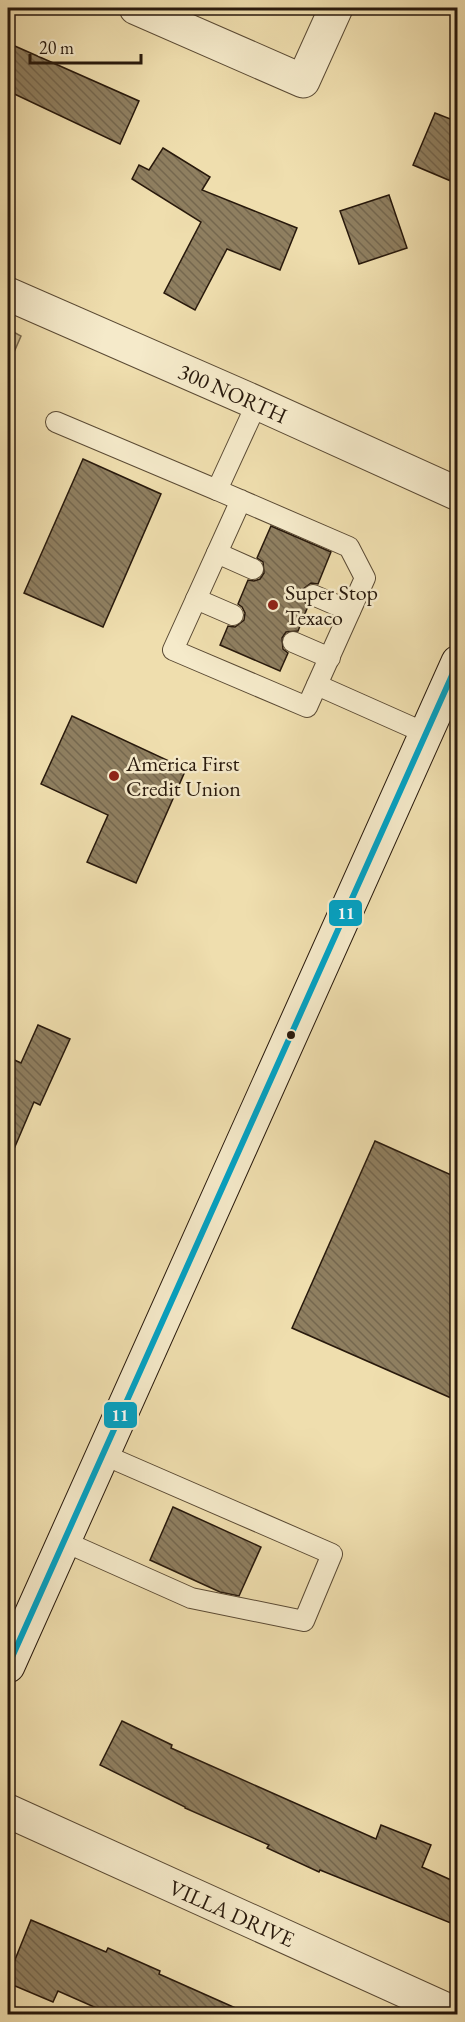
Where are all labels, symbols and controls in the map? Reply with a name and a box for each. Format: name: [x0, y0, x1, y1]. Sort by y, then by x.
scale bar: [30, 27, 141, 65]
text: 20 m: [39, 36, 74, 59]
street label: 300 NORTH: [174, 357, 292, 430]
place label: Super Stop Texaco: [285, 578, 378, 632]
marker: Super Stop Texaco: [266, 598, 280, 612]
place label: America First Credit Union: [125, 749, 241, 803]
marker: America First Credit Union: [107, 769, 121, 783]
line badge: 11: [328, 899, 363, 927]
text: 11: [338, 903, 354, 924]
unlabelled marker: [285, 1029, 297, 1041]
line badge: 11: [103, 1401, 138, 1429]
text: 11: [112, 1405, 128, 1426]
street label: VILLA DRIVE: [164, 1873, 299, 1954]

